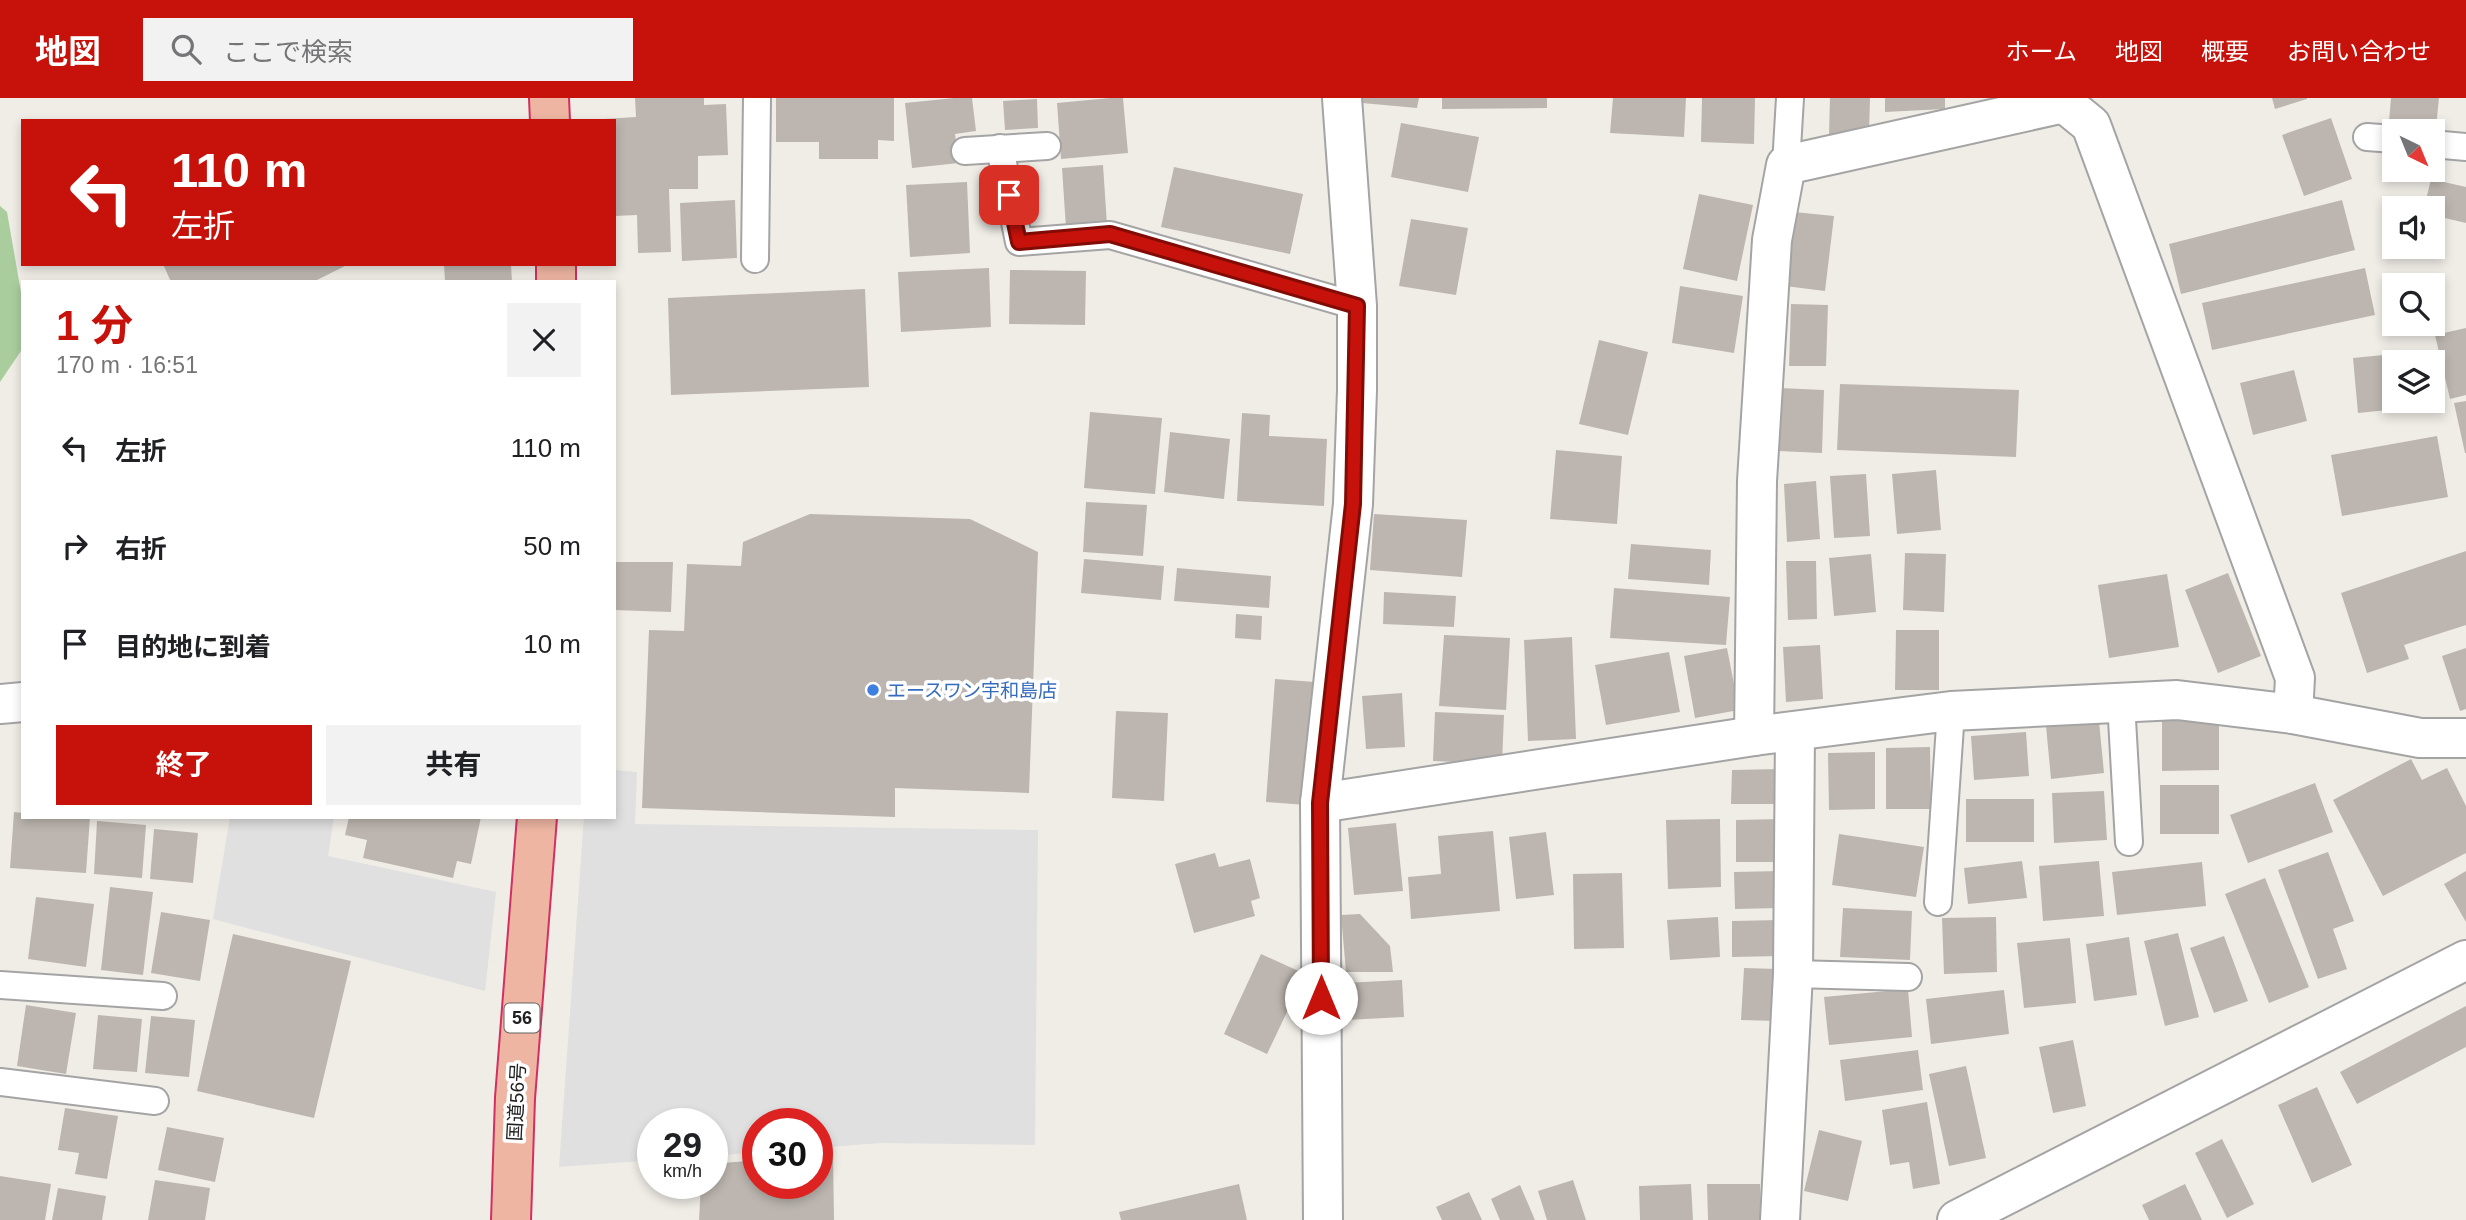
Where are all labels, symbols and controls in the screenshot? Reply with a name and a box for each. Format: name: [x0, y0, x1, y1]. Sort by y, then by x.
search box: [143, 18, 633, 81]
icon: search: [167, 30, 205, 68]
text: 地図: [35, 33, 101, 70]
text: ここで検索: [223, 37, 353, 67]
text: ホーム: [2006, 38, 2077, 65]
text: 地図: [2115, 38, 2163, 65]
text: 概要: [2201, 38, 2249, 65]
text: お問い合わせ: [2287, 38, 2431, 65]
north arrow: [2382, 119, 2445, 182]
map controls: [2382, 119, 2445, 413]
text: 110 m: [171, 143, 307, 197]
icon: left: [56, 147, 147, 238]
pin: [979, 165, 1039, 225]
icon: arrive: [990, 176, 1028, 214]
button: sound: [2382, 196, 2445, 259]
text: 左折: [171, 208, 235, 244]
button: search: [2382, 273, 2445, 336]
text: 1 分: [56, 302, 133, 349]
button: close: [507, 303, 581, 377]
button: layers: [2382, 350, 2445, 413]
text: 170 m · 16:51: [56, 352, 198, 378]
icon: left: [56, 429, 94, 467]
text: 110 m: [511, 433, 581, 463]
text: 左折: [115, 436, 167, 466]
icon: right: [56, 527, 94, 565]
text: 50 m: [523, 531, 581, 561]
text: 右折: [115, 534, 167, 564]
icon: arrive: [56, 625, 94, 663]
text: 10 m: [523, 629, 581, 659]
text: 目的地に到着: [115, 632, 271, 662]
place label: エースワン宇和島店: [887, 680, 1057, 701]
marker: エースワン宇和島店: [865, 682, 881, 698]
button: 終了: [56, 725, 312, 805]
button: 共有: [326, 725, 581, 805]
position arrow: [1284, 961, 1358, 1035]
road number: 56: [504, 1003, 540, 1032]
street label: 国道56号: [504, 1062, 529, 1142]
speed limit sign: 30: [742, 1108, 833, 1199]
text: 29: [663, 1125, 702, 1164]
text: km/h: [663, 1161, 702, 1181]

